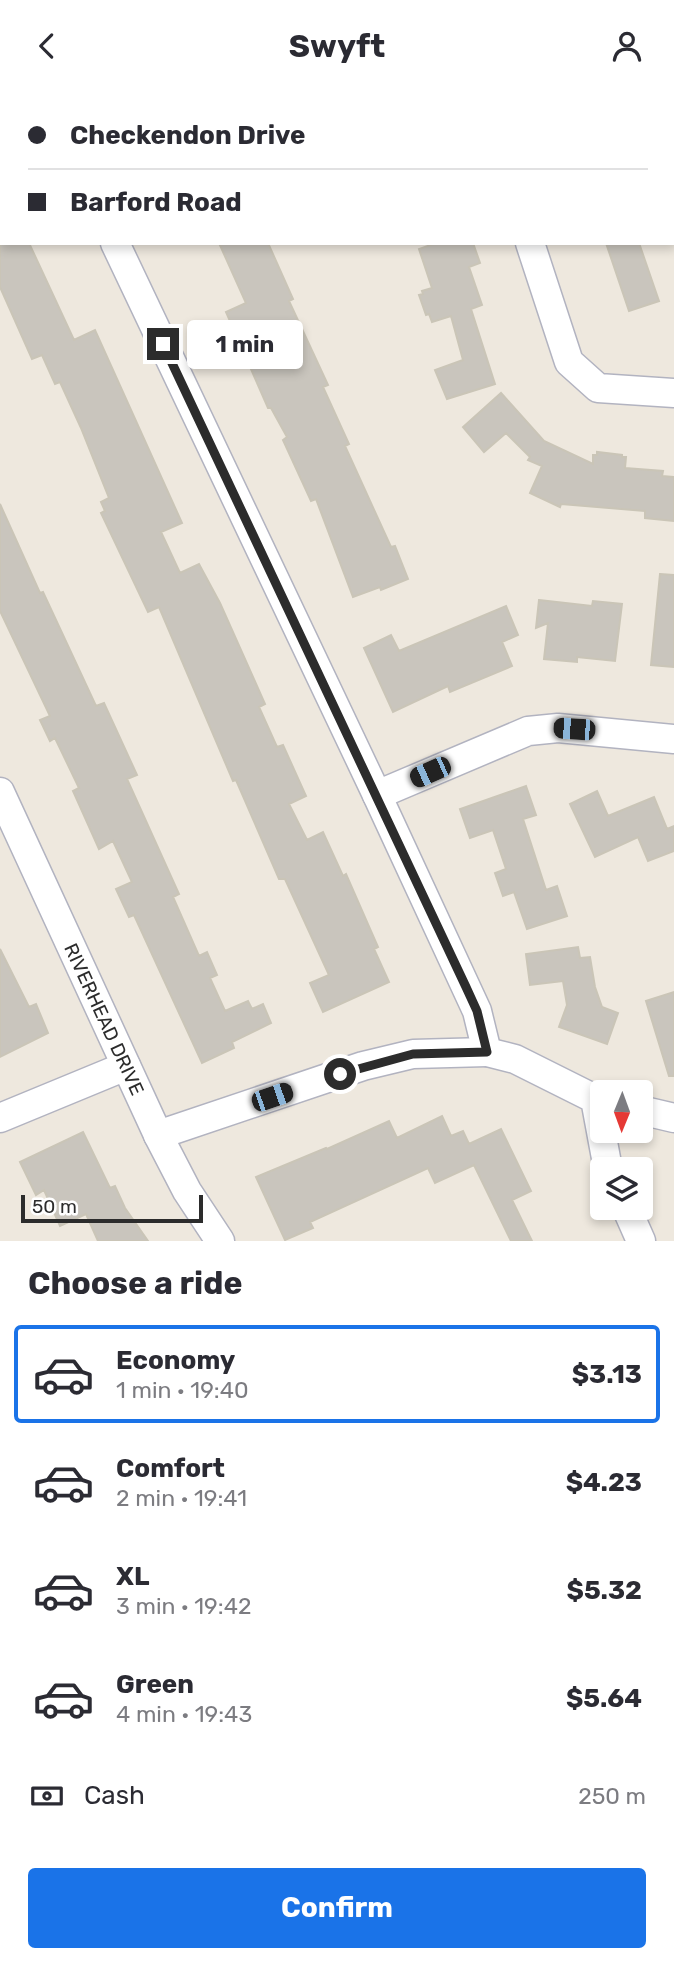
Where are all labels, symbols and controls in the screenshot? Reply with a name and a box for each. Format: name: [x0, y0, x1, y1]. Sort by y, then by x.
icon: back: [28, 27, 66, 65]
text: Swyft: [289, 27, 385, 65]
icon: person: [608, 27, 646, 65]
text: Checkendon Drive: [70, 120, 306, 151]
text: Barford Road: [70, 187, 242, 218]
callout: 1 min: [188, 320, 303, 369]
route end: [147, 328, 179, 360]
text: 1 min: [216, 330, 274, 358]
car: [553, 717, 596, 741]
car: [407, 754, 454, 790]
street label: RIVERHEAD DRIVE: [60, 940, 149, 1099]
route start: [324, 1058, 356, 1090]
car: [249, 1080, 296, 1114]
north arrow: [590, 1080, 653, 1143]
map controls: [590, 1080, 653, 1220]
button: layers: [590, 1157, 653, 1220]
scale bar: [21, 1192, 203, 1224]
text: 50 m: [32, 1195, 77, 1218]
text: Choose a ride: [28, 1264, 242, 1302]
icon: car: [32, 1343, 95, 1406]
text: Economy: [116, 1345, 235, 1376]
text: $3.13: [572, 1359, 642, 1390]
text: 1 min · 19:40: [116, 1376, 249, 1404]
icon: car: [32, 1451, 95, 1514]
text: Comfort: [116, 1453, 225, 1484]
text: $4.23: [566, 1467, 642, 1498]
text: 2 min · 19:41: [116, 1484, 247, 1512]
icon: car: [32, 1559, 95, 1622]
text: XL: [116, 1561, 149, 1592]
text: $5.32: [567, 1575, 642, 1606]
text: 3 min · 19:42: [116, 1592, 251, 1620]
icon: car: [32, 1667, 95, 1730]
text: Green: [116, 1669, 194, 1700]
text: $5.64: [566, 1683, 642, 1714]
text: 4 min · 19:43: [116, 1700, 252, 1728]
icon: cash: [28, 1777, 66, 1815]
text: Cash: [84, 1780, 145, 1811]
text: 250 m: [578, 1782, 646, 1810]
button: Confirm: [28, 1868, 646, 1948]

